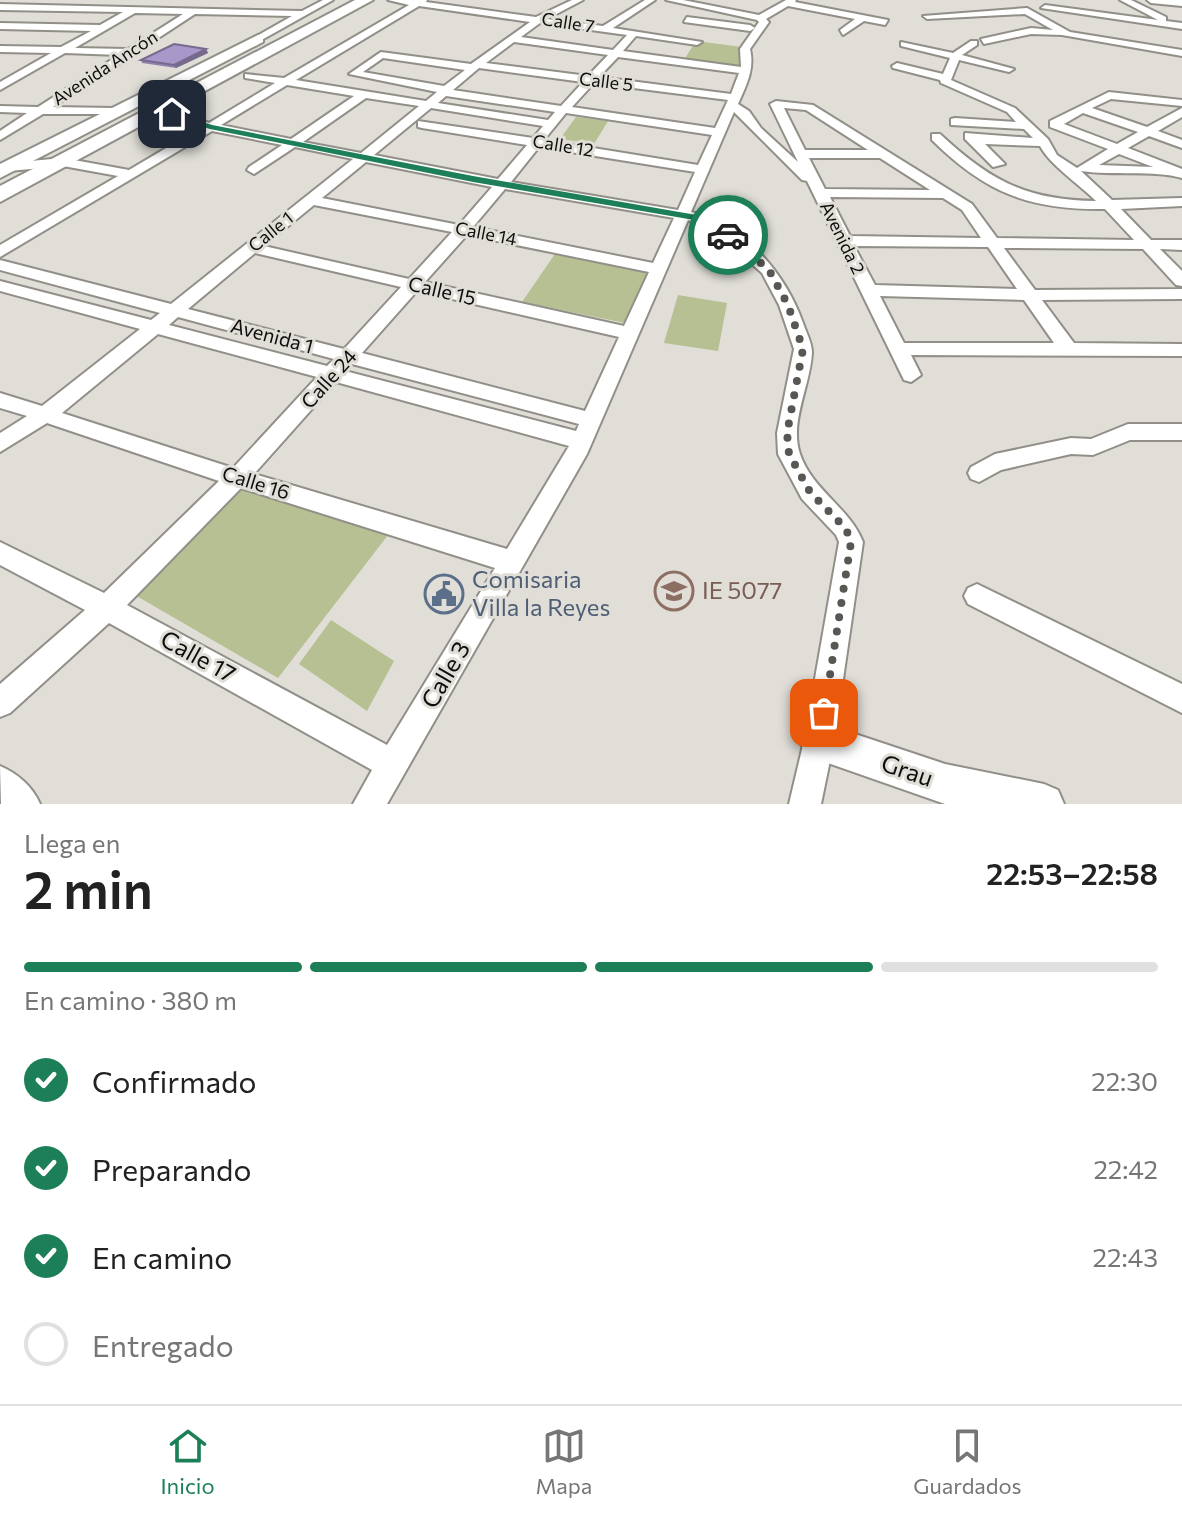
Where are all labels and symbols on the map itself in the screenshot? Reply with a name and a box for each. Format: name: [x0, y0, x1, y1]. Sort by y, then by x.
street label: Calle 7: [540, 7, 596, 37]
street label: Avenida Ancón: [48, 25, 161, 109]
street label: Calle 5: [578, 67, 634, 95]
pin: [138, 80, 206, 148]
street label: Calle 12: [531, 129, 595, 161]
courier: [688, 195, 768, 275]
street label: Avenida 2: [816, 198, 870, 278]
street label: Calle 1: [243, 206, 297, 256]
street label: Calle 14: [454, 216, 519, 250]
street label: Calle 15: [406, 271, 478, 309]
street label: Avenida 1: [228, 313, 316, 358]
street label: Calle 24: [295, 344, 361, 413]
street label: Calle 16: [220, 460, 293, 504]
place label: Comisaria Villa la Reyes: [472, 564, 610, 621]
school or university icon: IE 5077: [653, 570, 695, 612]
public building icon: Comisaria Villa la Reyes: [423, 573, 465, 615]
place label: IE 5077: [702, 575, 782, 604]
street label: Calle 17: [156, 623, 241, 688]
street label: Calle 3: [414, 636, 475, 713]
pin: [790, 679, 858, 747]
street label: Grau: [878, 747, 937, 792]

